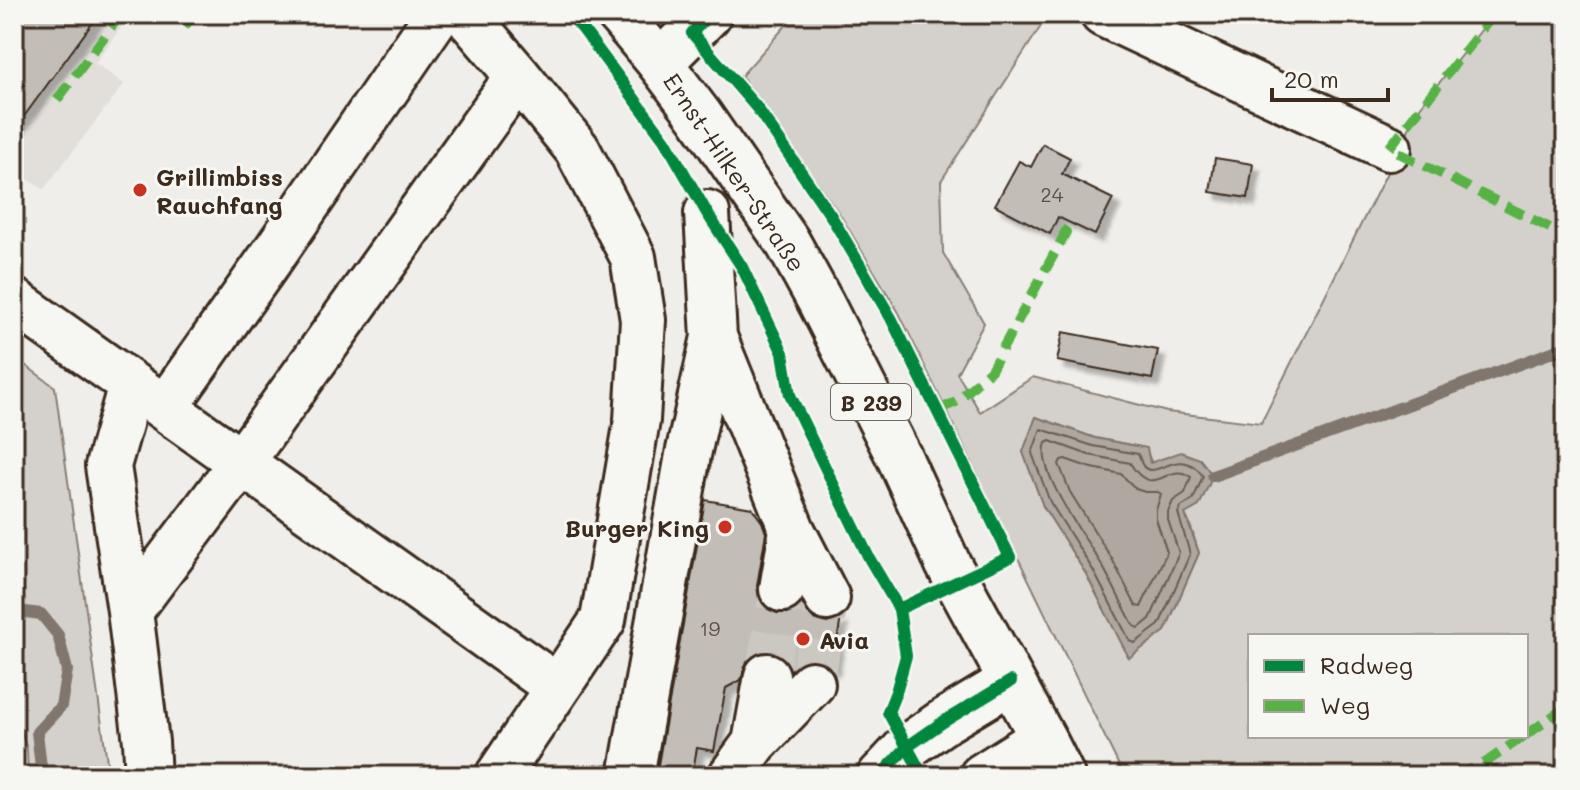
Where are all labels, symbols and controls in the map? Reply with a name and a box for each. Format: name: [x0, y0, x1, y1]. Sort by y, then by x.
scale bar: [1272, 52, 1388, 102]
text: 20 m: [1284, 63, 1339, 94]
street label: Ernst-Hilker-Straße: [657, 67, 813, 277]
place label: Grillimbiss Rauchfang: [156, 161, 283, 220]
marker: Grillimbiss Rauchfang: [131, 181, 149, 199]
house number: 24: [1041, 181, 1064, 207]
road number: B 239: [831, 384, 911, 420]
place label: Burger King: [565, 512, 709, 543]
marker: Burger King: [716, 518, 734, 536]
house number: 19: [700, 615, 721, 641]
place label: Avia: [819, 624, 869, 655]
marker: Avia: [794, 630, 812, 648]
legend: [1248, 634, 1528, 738]
text: Radweg: [1320, 649, 1413, 680]
text: Weg: [1320, 689, 1370, 720]

